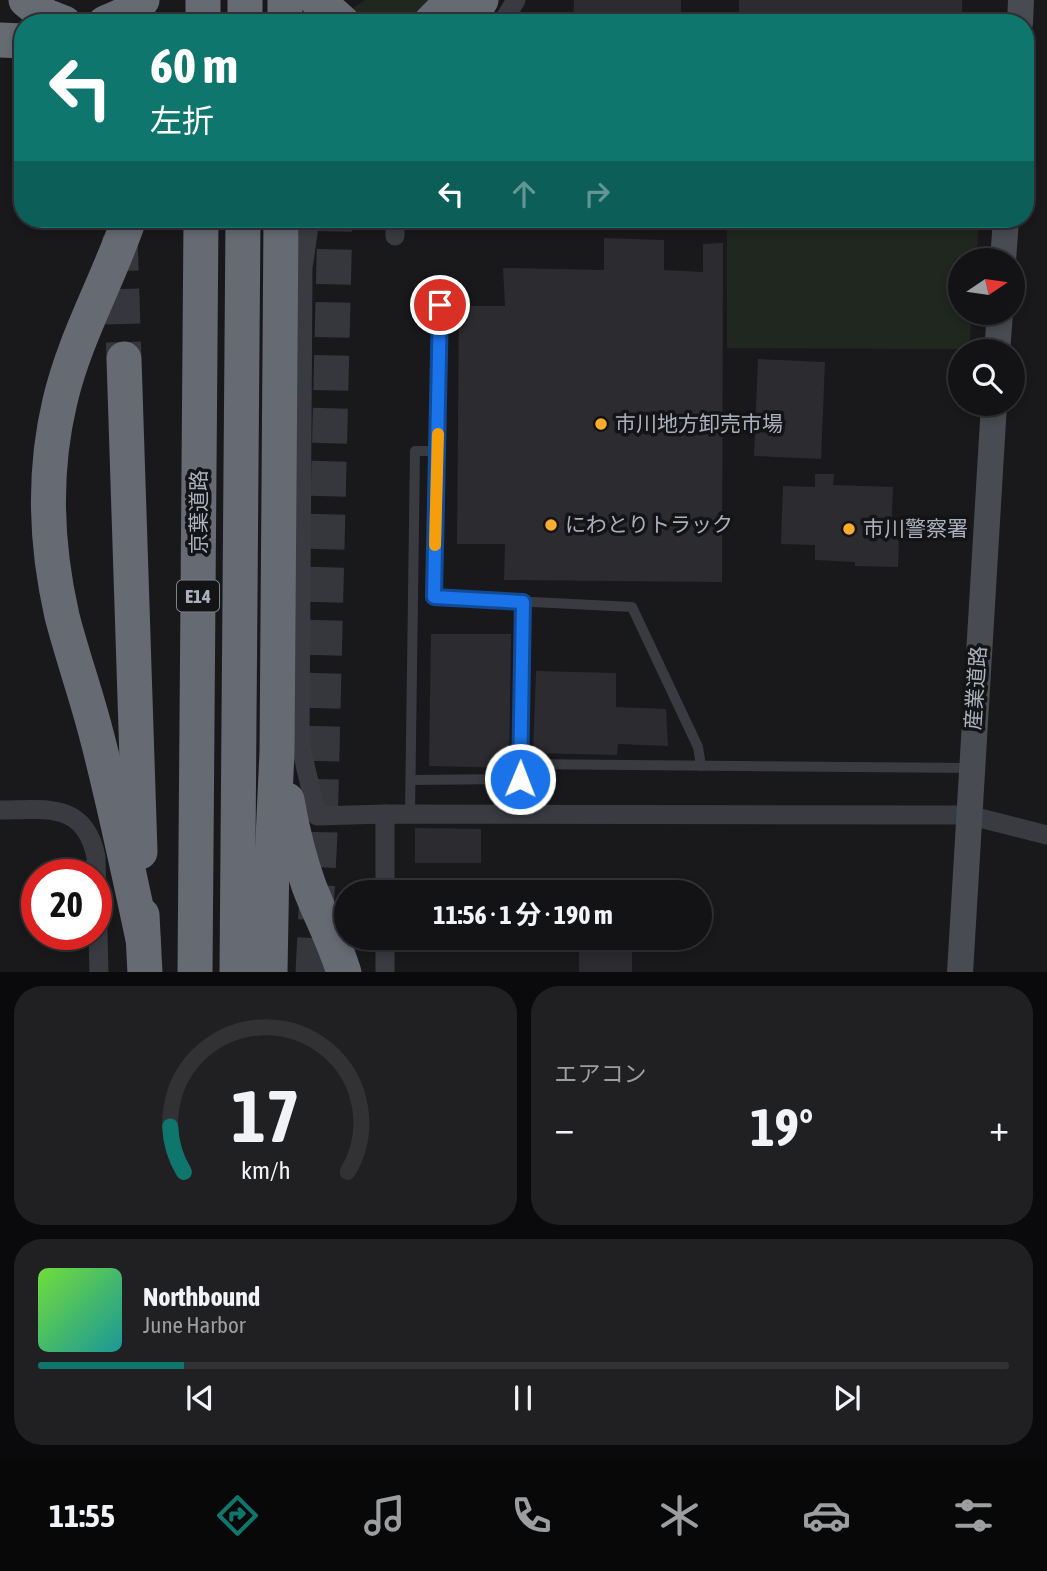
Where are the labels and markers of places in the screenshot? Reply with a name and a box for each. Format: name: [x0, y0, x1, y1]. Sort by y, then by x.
pin: [410, 275, 470, 335]
place label: 市川地方卸売市場: [615, 411, 783, 435]
marker: 市川地方卸売市場: [593, 416, 609, 432]
place label: にわとりトラック: [565, 512, 733, 536]
place label: 市川警察署: [863, 516, 968, 540]
marker: にわとりトラック: [543, 517, 559, 533]
marker: 市川警察署: [841, 521, 857, 537]

